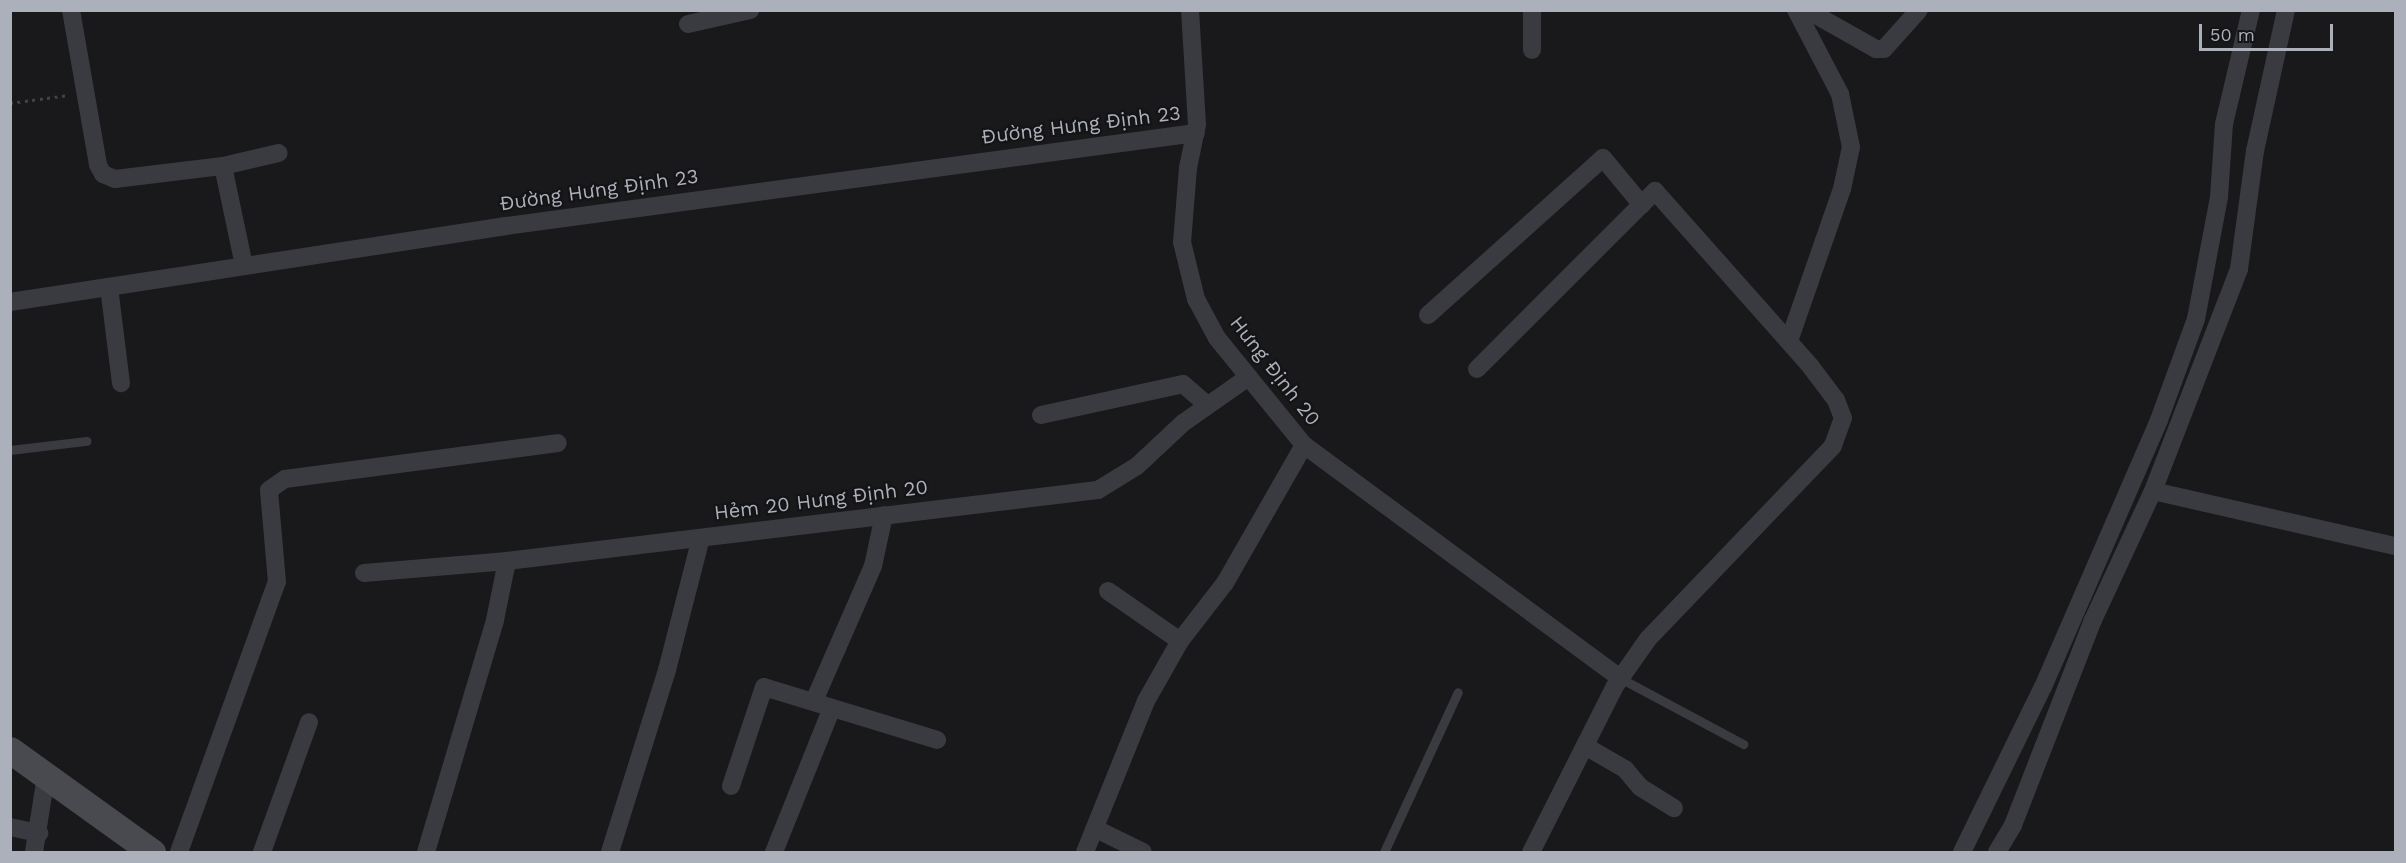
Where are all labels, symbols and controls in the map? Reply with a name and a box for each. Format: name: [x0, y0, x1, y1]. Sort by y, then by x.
scale bar: [2202, 12, 2336, 50]
text: 50 m: [2210, 24, 2255, 45]
street label: Đường Hưng Định 23: [980, 101, 1182, 149]
street label: Đường Hưng Định 23: [498, 164, 700, 216]
street label: Hưng Định 20: [1225, 311, 1325, 431]
street label: Hẻm 20 Hưng Định 20: [713, 475, 929, 525]

